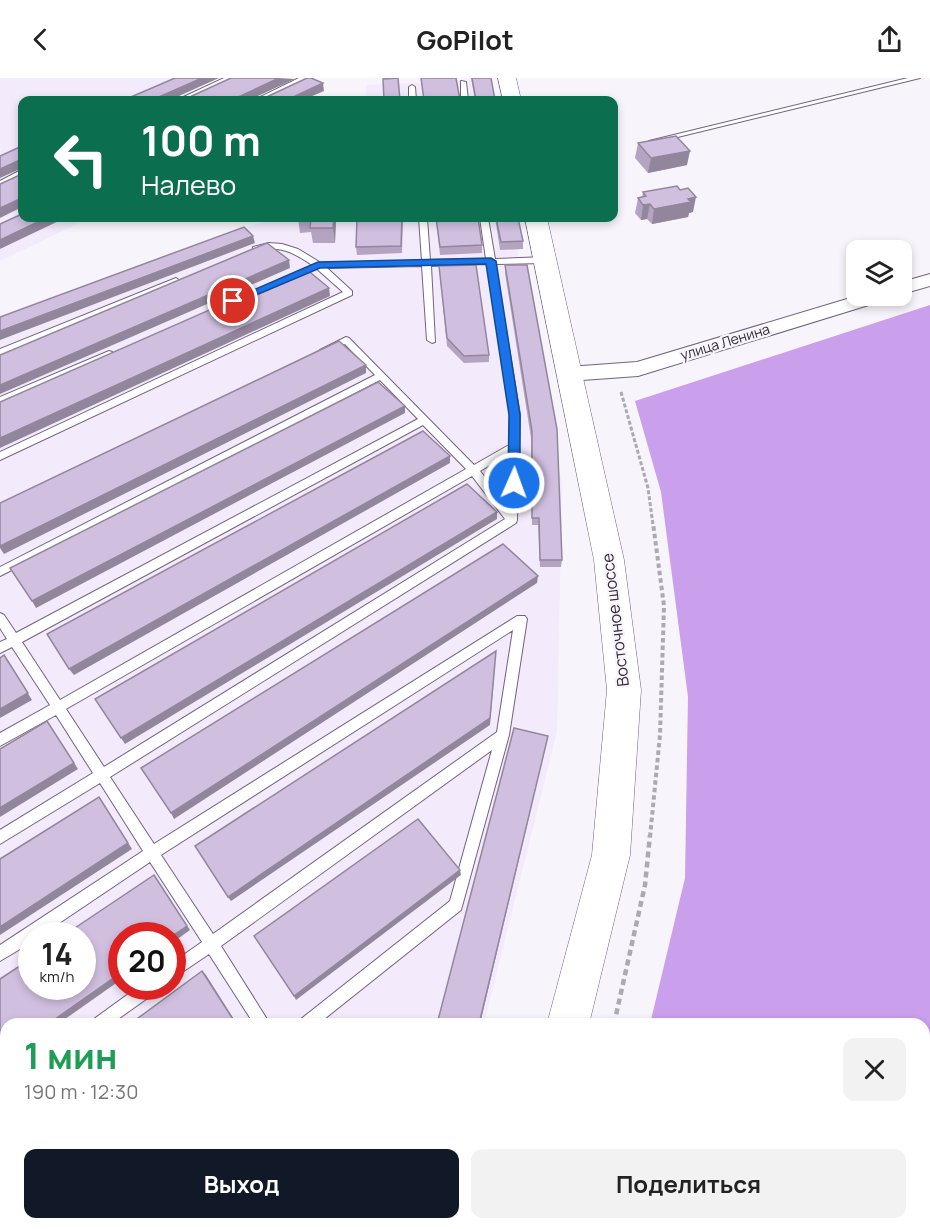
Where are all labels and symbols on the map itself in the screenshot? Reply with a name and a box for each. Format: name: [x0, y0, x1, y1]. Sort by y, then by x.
pin: [207, 275, 258, 326]
street label: улица Ленина: [678, 319, 772, 364]
position arrow: [482, 451, 546, 515]
street label: Восточное шоссе: [596, 552, 634, 688]
speed limit sign: 20: [108, 922, 186, 1000]

